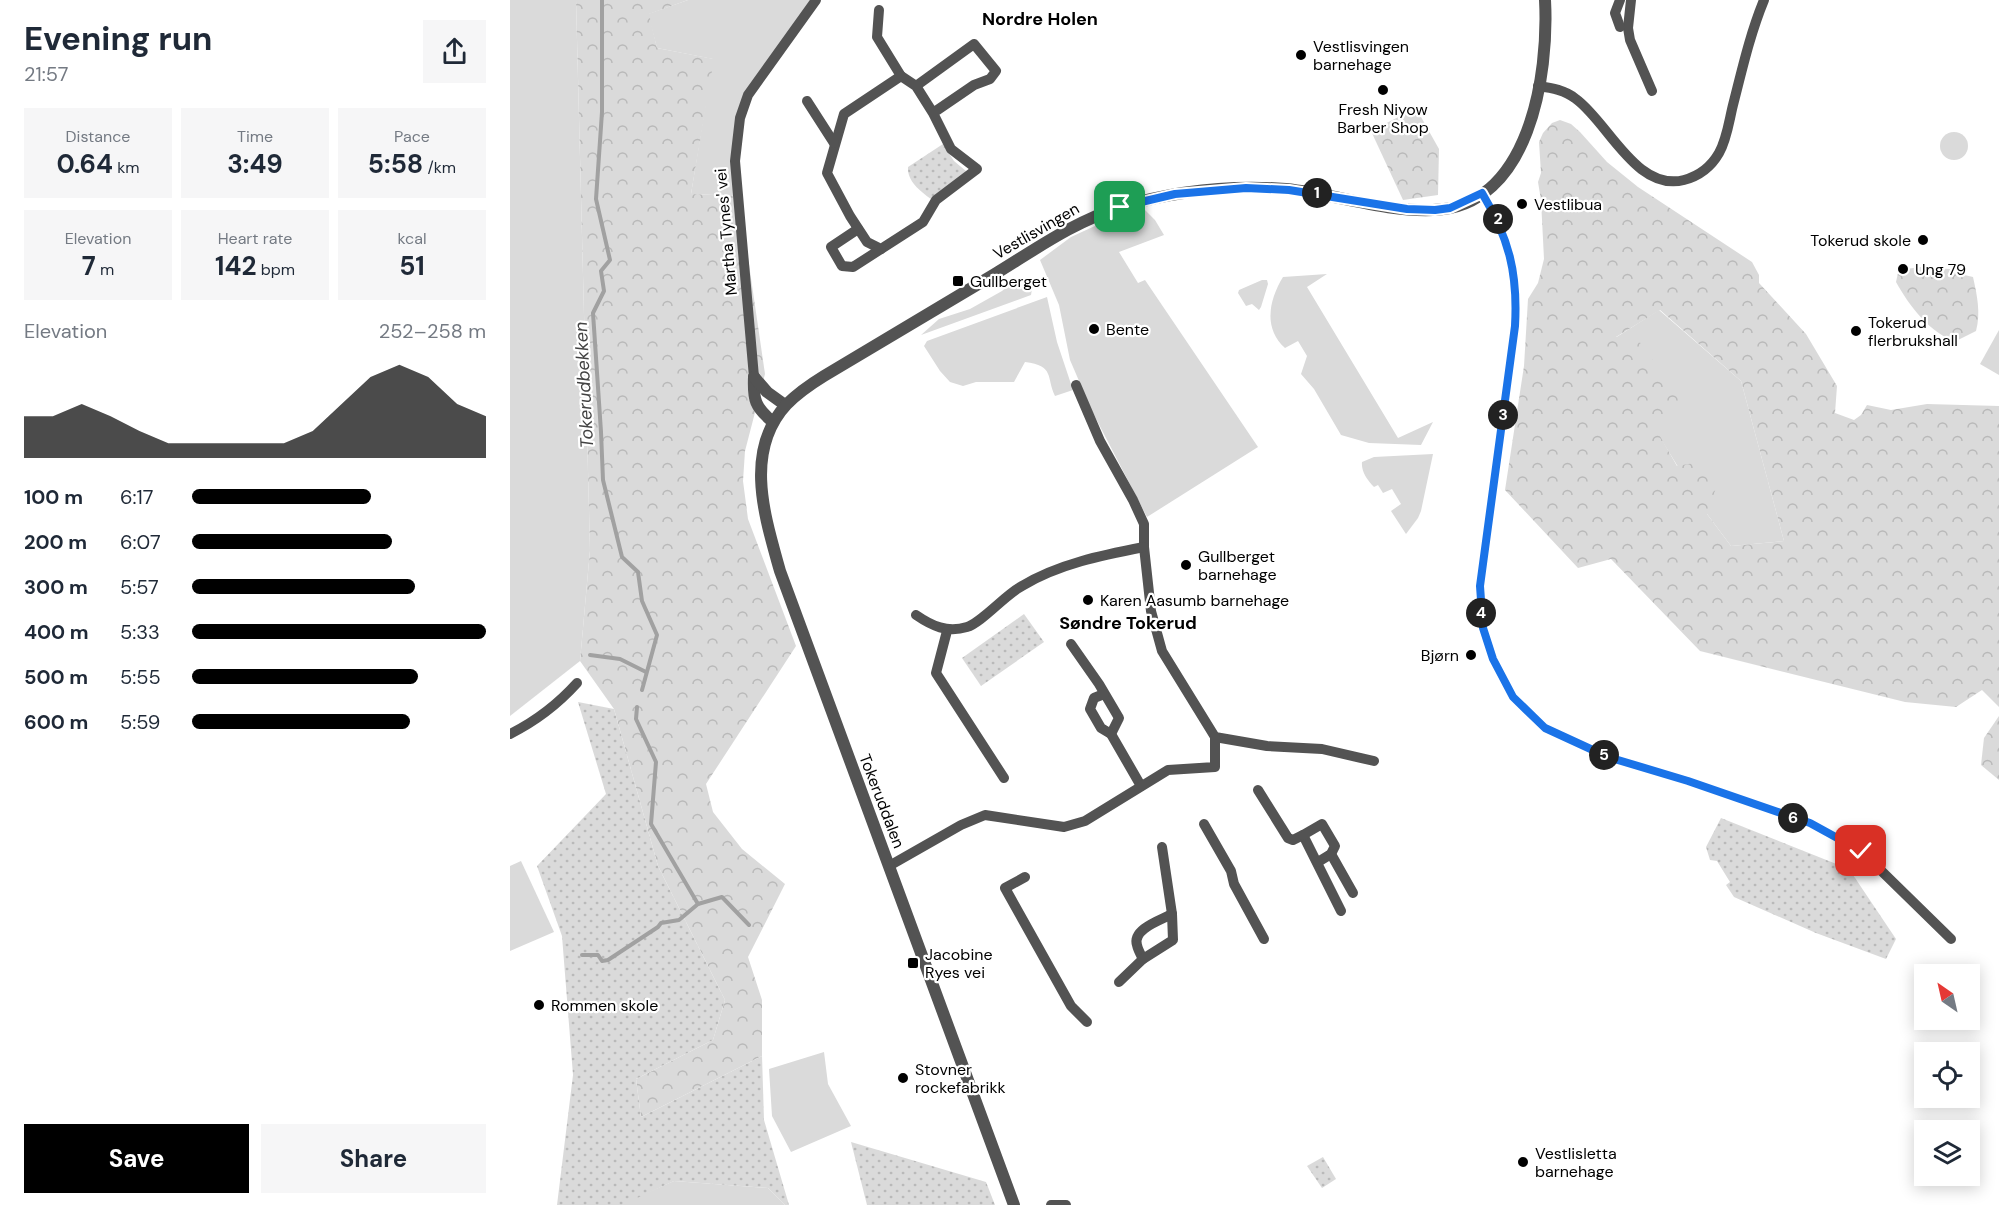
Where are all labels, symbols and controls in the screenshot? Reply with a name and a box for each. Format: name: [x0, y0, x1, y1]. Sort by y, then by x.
district label: Nordre Holen: [982, 7, 1098, 31]
text: Evening run: [24, 17, 212, 60]
button: share: [423, 20, 486, 83]
place label: Vestlisvingen barnehage: [1313, 36, 1409, 75]
marker: Vestlisvingen barnehage: [1294, 48, 1308, 62]
text: 21:57: [24, 61, 68, 87]
marker: Fresh Niyow Barber Shop: [1376, 83, 1390, 97]
place label: Fresh Niyow Barber Shop: [1337, 99, 1429, 138]
text: Distance: [66, 126, 130, 147]
text: Time: [237, 126, 273, 147]
text: Pace: [394, 126, 430, 147]
text: 0.64: [57, 147, 113, 181]
text: 3:49: [227, 147, 283, 181]
text: 5:58: [368, 147, 423, 181]
text: km: [113, 157, 140, 178]
text: /km: [423, 157, 456, 178]
street label: Martha Tynes' vei: [710, 167, 742, 297]
pin: 1: [1302, 178, 1332, 208]
pin: [1094, 181, 1145, 232]
text: 1: [1314, 182, 1320, 203]
icon: arrive: [1103, 190, 1136, 223]
place label: Vestlibua: [1534, 194, 1602, 215]
marker: Vestlibua: [1515, 197, 1529, 211]
street label: Vestlisvingen: [989, 198, 1083, 264]
pin: 2: [1483, 204, 1513, 234]
text: 2: [1493, 208, 1503, 229]
text: Elevation: [65, 228, 131, 249]
text: Heart rate: [218, 228, 292, 249]
text: kcal: [398, 228, 426, 249]
place label: Tokerud skole: [1810, 230, 1911, 251]
marker: Tokerud skole: [1916, 233, 1930, 247]
text: 7: [82, 249, 96, 283]
text: 142: [215, 249, 256, 283]
text: 51: [399, 249, 425, 283]
text: m: [96, 259, 114, 280]
text: bpm: [256, 259, 295, 280]
place label: Ung 79: [1915, 259, 1966, 280]
marker: Ung 79: [1896, 262, 1910, 276]
place label: Gullberget: [970, 271, 1047, 292]
marker: Gullberget: [951, 274, 965, 288]
place label: Tokerud flerbrukshall: [1868, 312, 1958, 351]
text: Elevation: [24, 318, 107, 344]
text: 252–258 m: [379, 318, 486, 344]
place label: Bente: [1106, 319, 1149, 340]
water label: Tokerudbekken: [569, 321, 599, 449]
marker: Bente: [1087, 322, 1101, 336]
marker: Tokerud flerbrukshall: [1849, 324, 1863, 338]
pin: 3: [1488, 400, 1518, 430]
text: 3: [1498, 404, 1508, 425]
text: 100 m: [24, 484, 83, 510]
text: 6:17: [120, 484, 154, 510]
text: 200 m: [24, 529, 87, 555]
text: 6:07: [120, 529, 161, 555]
place label: Gullberget barnehage: [1198, 546, 1277, 585]
marker: Gullberget barnehage: [1179, 558, 1193, 572]
text: 300 m: [24, 574, 88, 600]
text: 5:57: [120, 574, 159, 600]
place label: Karen Aasumb barnehage: [1100, 590, 1289, 611]
marker: Karen Aasumb barnehage: [1081, 593, 1095, 607]
pin: 4: [1466, 598, 1496, 628]
text: 4: [1476, 602, 1486, 623]
district label: Søndre Tokerud: [1059, 611, 1197, 635]
text: 400 m: [24, 619, 89, 645]
text: 5:33: [120, 619, 160, 645]
place label: Bjørn: [1421, 645, 1459, 666]
marker: Bjørn: [1464, 648, 1478, 662]
text: 500 m: [24, 664, 88, 690]
text: 5:55: [120, 664, 161, 690]
text: 600 m: [24, 709, 88, 735]
text: 5:59: [120, 709, 160, 735]
pin: 5: [1589, 740, 1619, 770]
text: 5: [1599, 744, 1609, 765]
street label: Tokeruddalen: [854, 751, 910, 851]
pin: 6: [1778, 803, 1808, 833]
text: 6: [1788, 807, 1798, 828]
pin: [1835, 825, 1886, 876]
icon: check: [1844, 834, 1877, 867]
place label: Jacobine Ryes vei: [925, 944, 993, 983]
marker: Jacobine Ryes vei: [906, 956, 920, 970]
north arrow: [1914, 964, 1980, 1030]
map controls: [1914, 964, 1980, 1186]
place label: Rommen skole: [551, 995, 658, 1016]
marker: Rommen skole: [532, 998, 546, 1012]
button: locate: [1914, 1042, 1980, 1108]
place label: Stovner rockefabrikk: [915, 1059, 1006, 1098]
marker: Stovner rockefabrikk: [896, 1071, 910, 1085]
button: layers: [1914, 1120, 1980, 1186]
button: Save: [24, 1124, 249, 1193]
button: Share: [261, 1124, 486, 1193]
place label: Vestlisletta barnehage: [1535, 1143, 1617, 1182]
marker: Vestlisletta barnehage: [1516, 1155, 1530, 1169]

